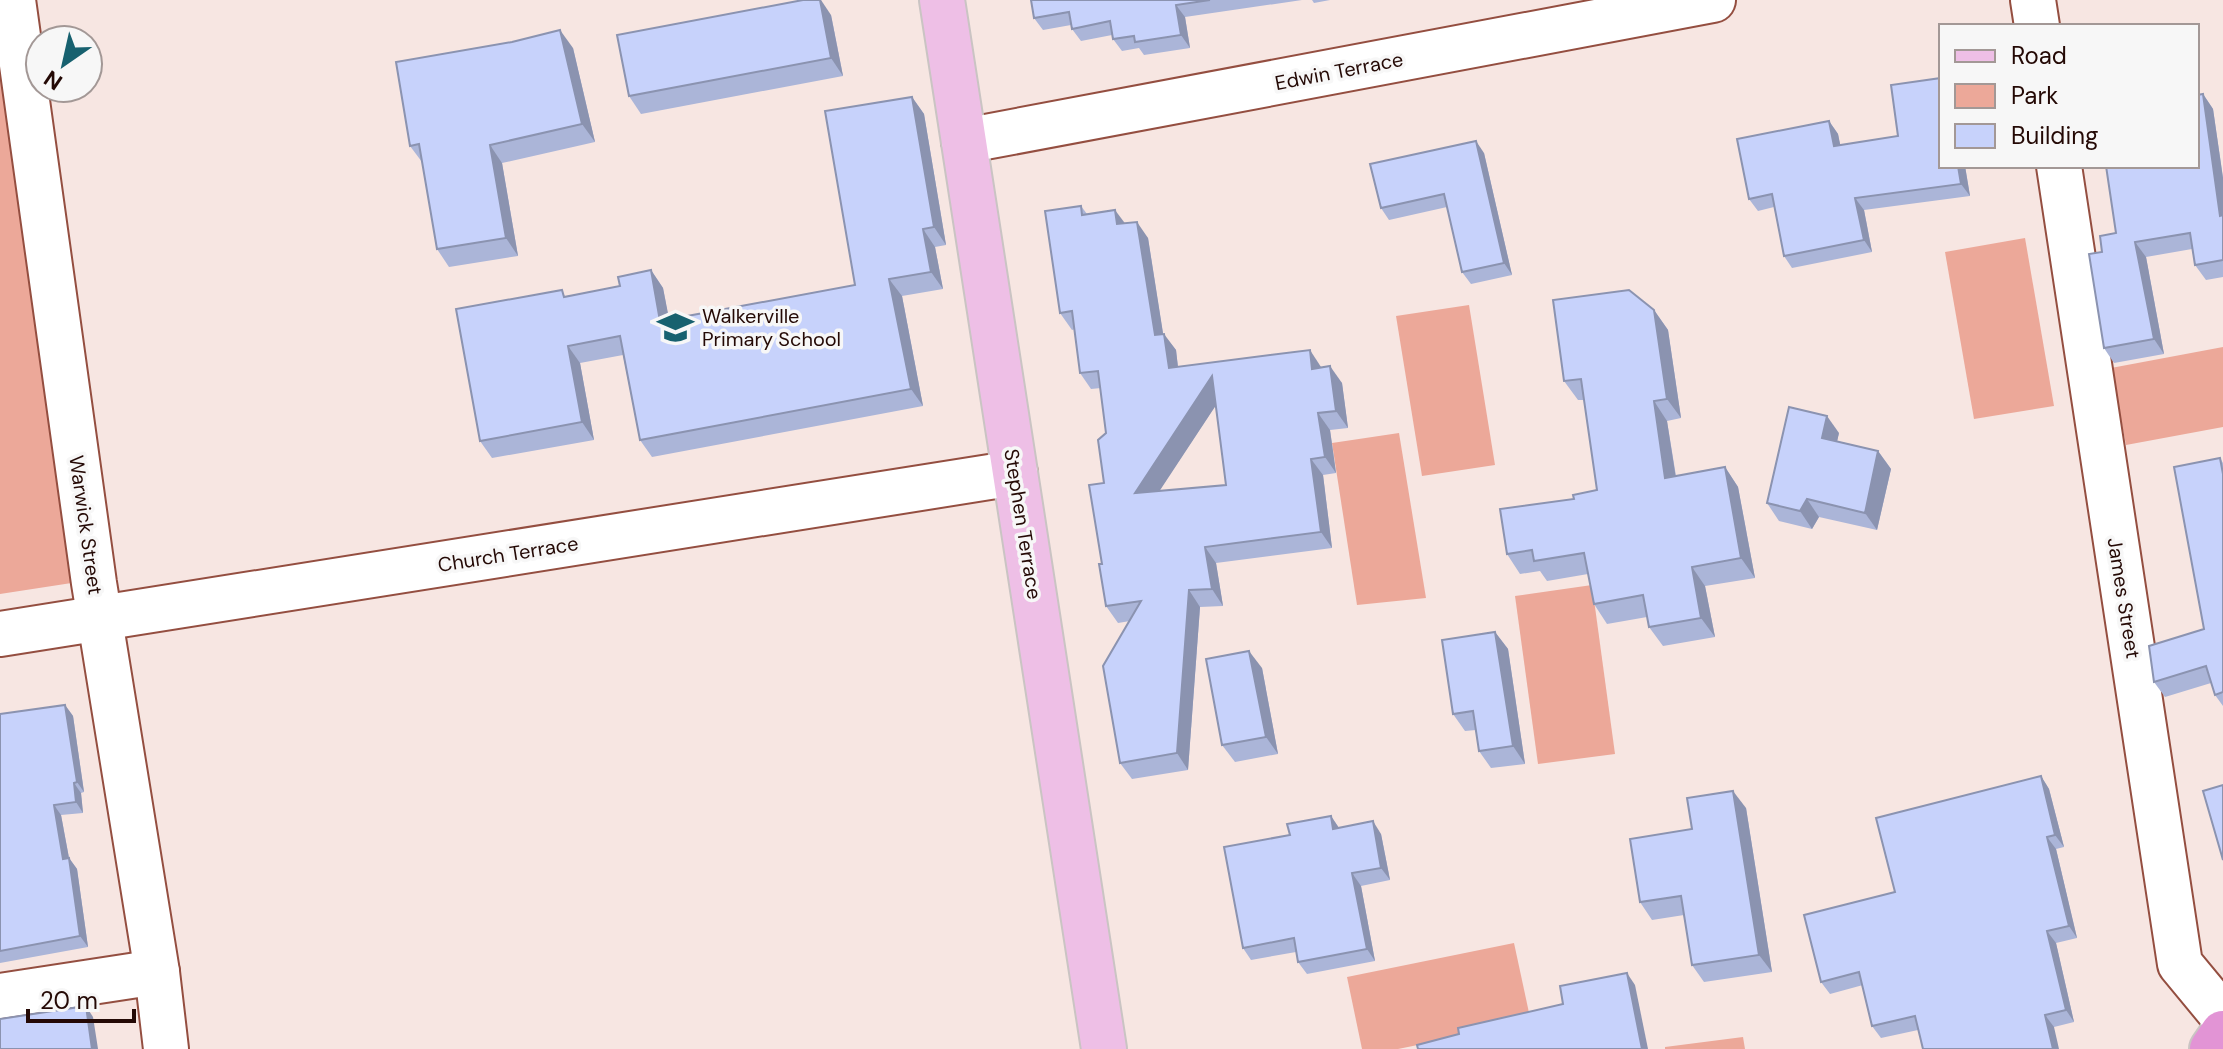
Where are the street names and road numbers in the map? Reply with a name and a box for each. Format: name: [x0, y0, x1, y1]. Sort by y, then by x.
street label: Edwin Terrace: [1273, 46, 1405, 96]
street label: Stephen Terrace: [998, 447, 1048, 601]
street label: Warwick Street: [63, 454, 109, 596]
street label: Church Terrace: [436, 530, 580, 578]
street label: James Street: [2102, 536, 2146, 660]

